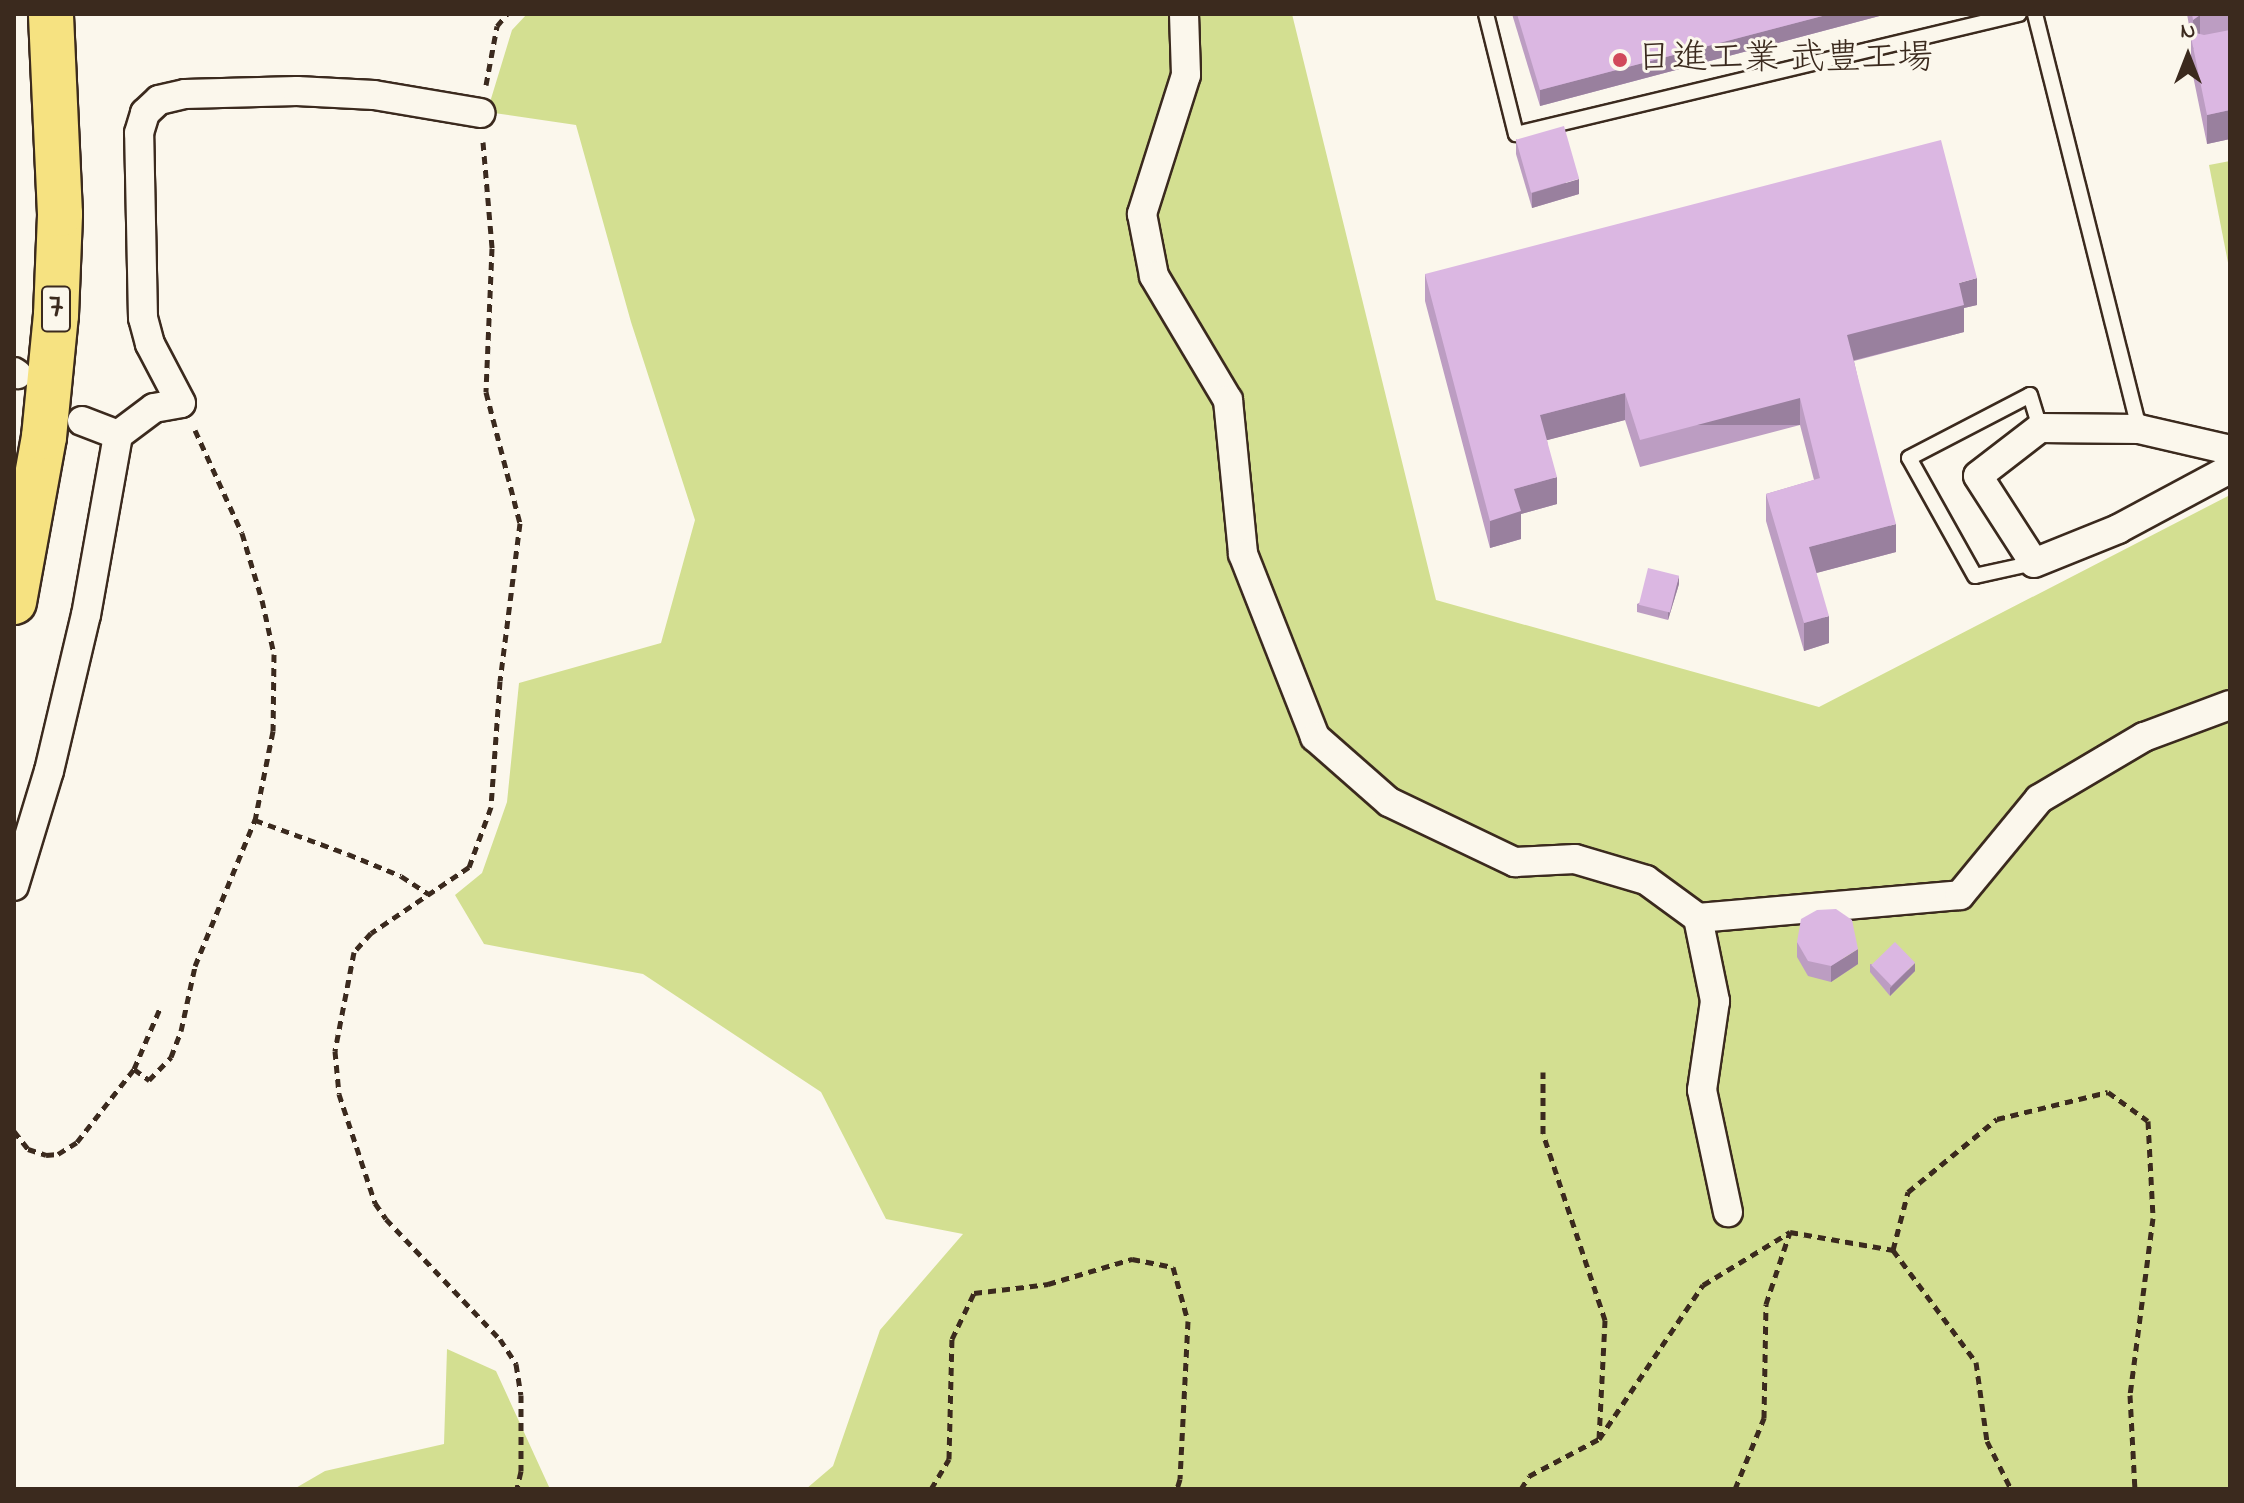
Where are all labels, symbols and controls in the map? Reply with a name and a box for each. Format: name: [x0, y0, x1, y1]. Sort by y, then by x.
north arrow: [2148, 16, 2228, 96]
text: N: [2181, 16, 2195, 48]
place label: 日進工業 武豊工場: [1636, 38, 1933, 82]
marker: 日進工業 武豊工場: [1611, 51, 1629, 69]
road number: 7: [40, 279, 72, 339]

